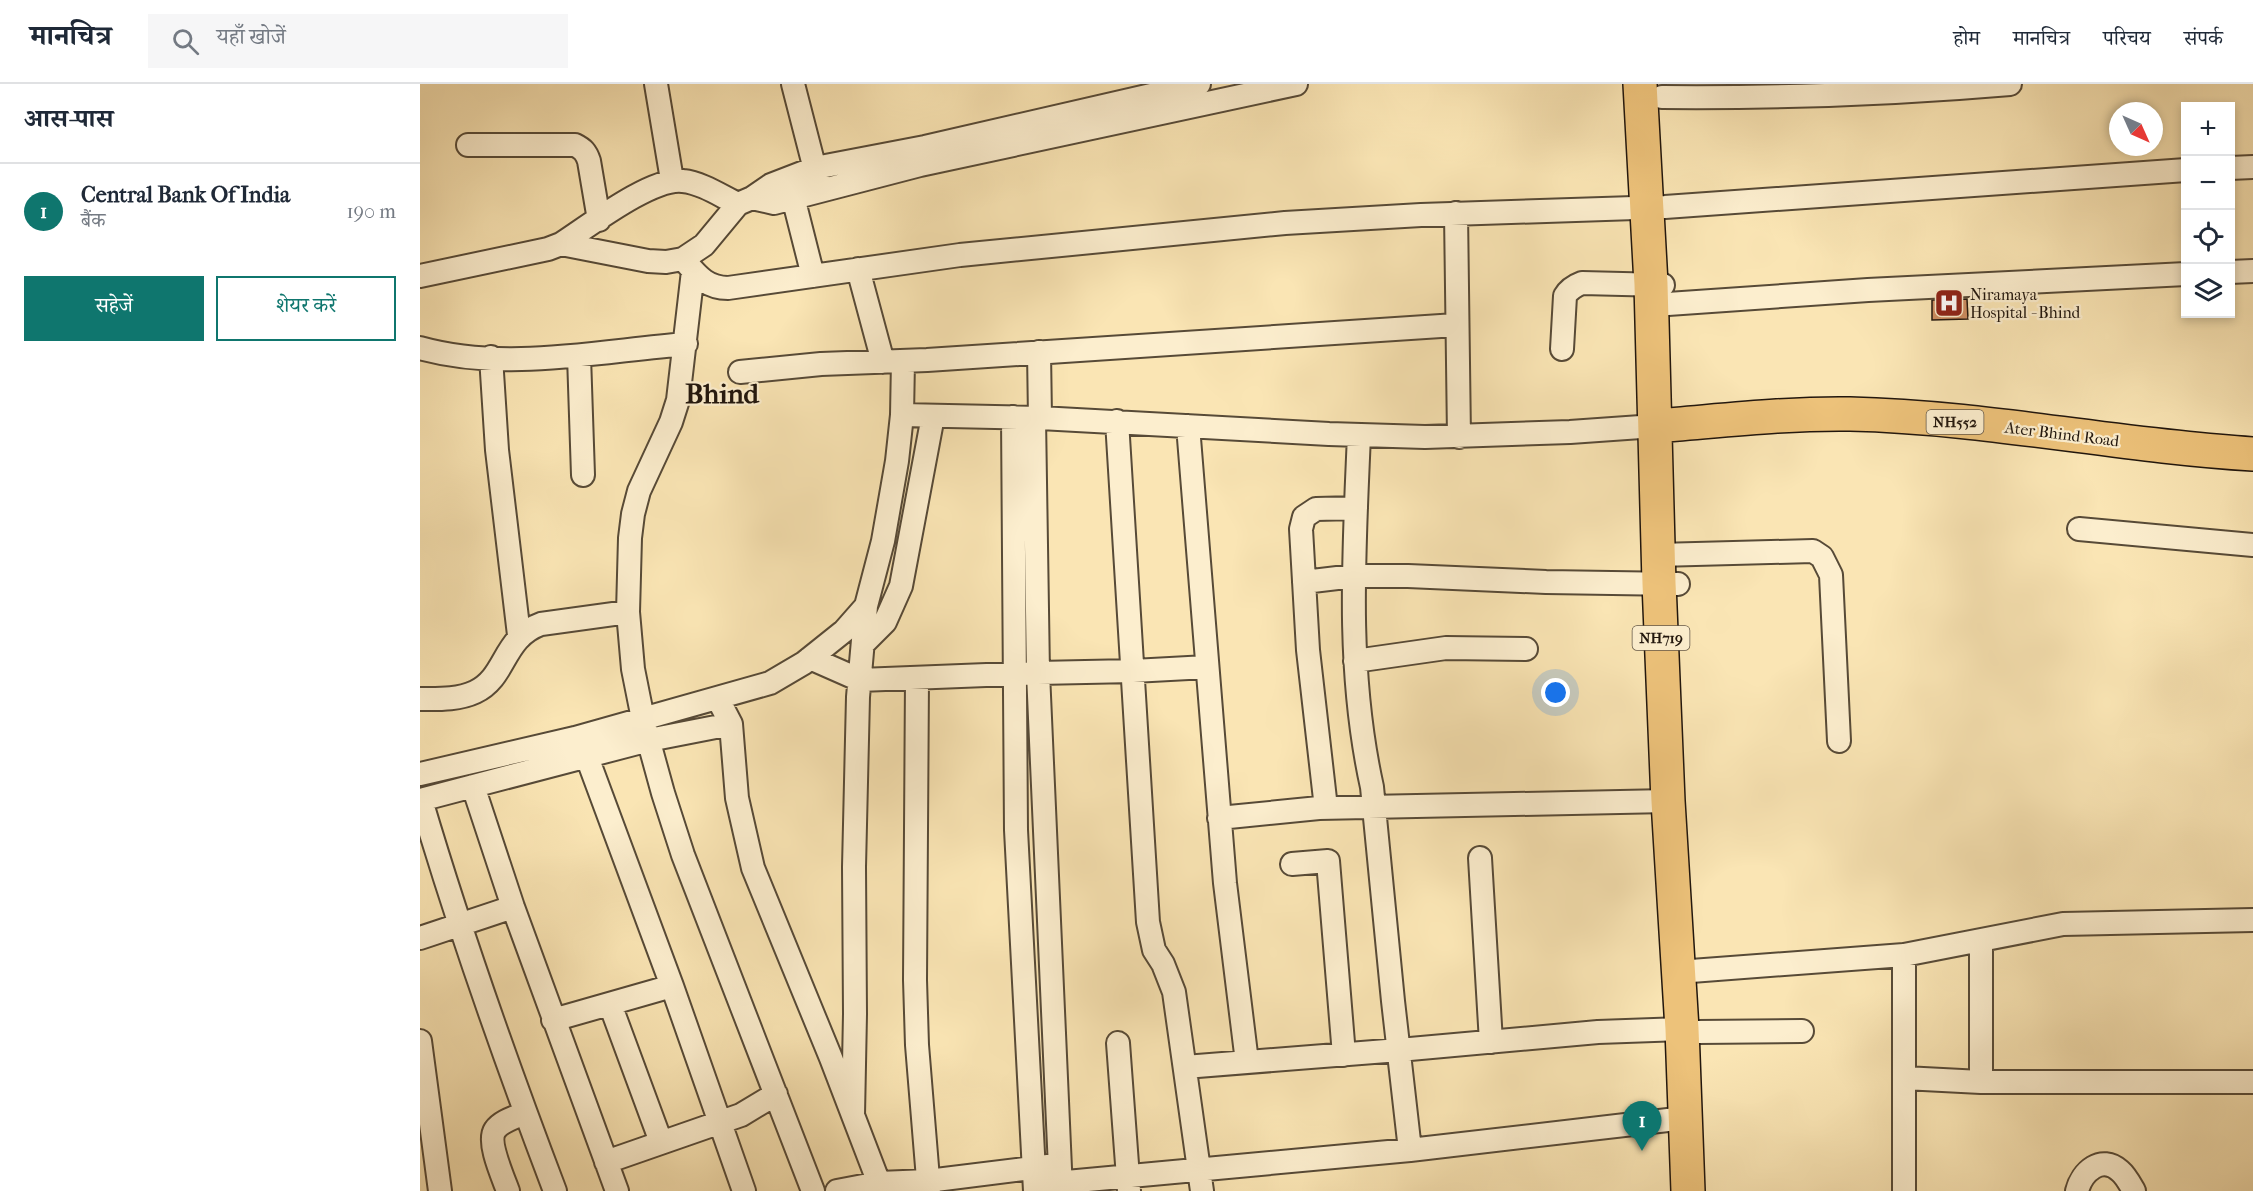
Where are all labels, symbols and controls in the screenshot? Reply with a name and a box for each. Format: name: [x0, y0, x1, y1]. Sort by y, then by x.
search box: [148, 14, 568, 68]
text: मानचित्र: [30, 19, 112, 52]
text: यहाँ खोजें: [217, 24, 286, 50]
icon: search: [169, 25, 202, 58]
text: होम: [1953, 26, 1980, 50]
text: मानचित्र: [2013, 26, 2070, 50]
text: परिचय: [2103, 26, 2151, 50]
text: संपर्क: [2184, 26, 2223, 50]
north arrow: [2109, 102, 2163, 156]
map controls: [2181, 102, 2235, 318]
button: +: [2181, 102, 2235, 156]
text: आस-पास: [24, 103, 113, 134]
button: −: [2181, 156, 2235, 210]
text: Central Bank Of India: [81, 182, 290, 208]
text: 1: [40, 200, 47, 223]
text: 190 m: [346, 200, 396, 223]
text: बैंक: [81, 209, 105, 232]
button: locate: [2181, 210, 2235, 264]
button: layers: [2181, 264, 2235, 318]
button: सहेजें: [24, 276, 204, 341]
button: शेयर करें: [216, 276, 396, 341]
place label: Niramaya Hospital - Bhind: [1970, 285, 2081, 322]
hospital icon: Niramaya Hospital - Bhind: [1933, 287, 1965, 319]
district label: Bhind: [685, 377, 760, 410]
road number: NH552: [1926, 410, 1984, 434]
street label: Ater Bhind Road: [2003, 417, 2121, 450]
road number: NH719: [1632, 626, 1690, 650]
your location: [1541, 678, 1570, 707]
pin: 1: [1622, 1102, 1662, 1151]

